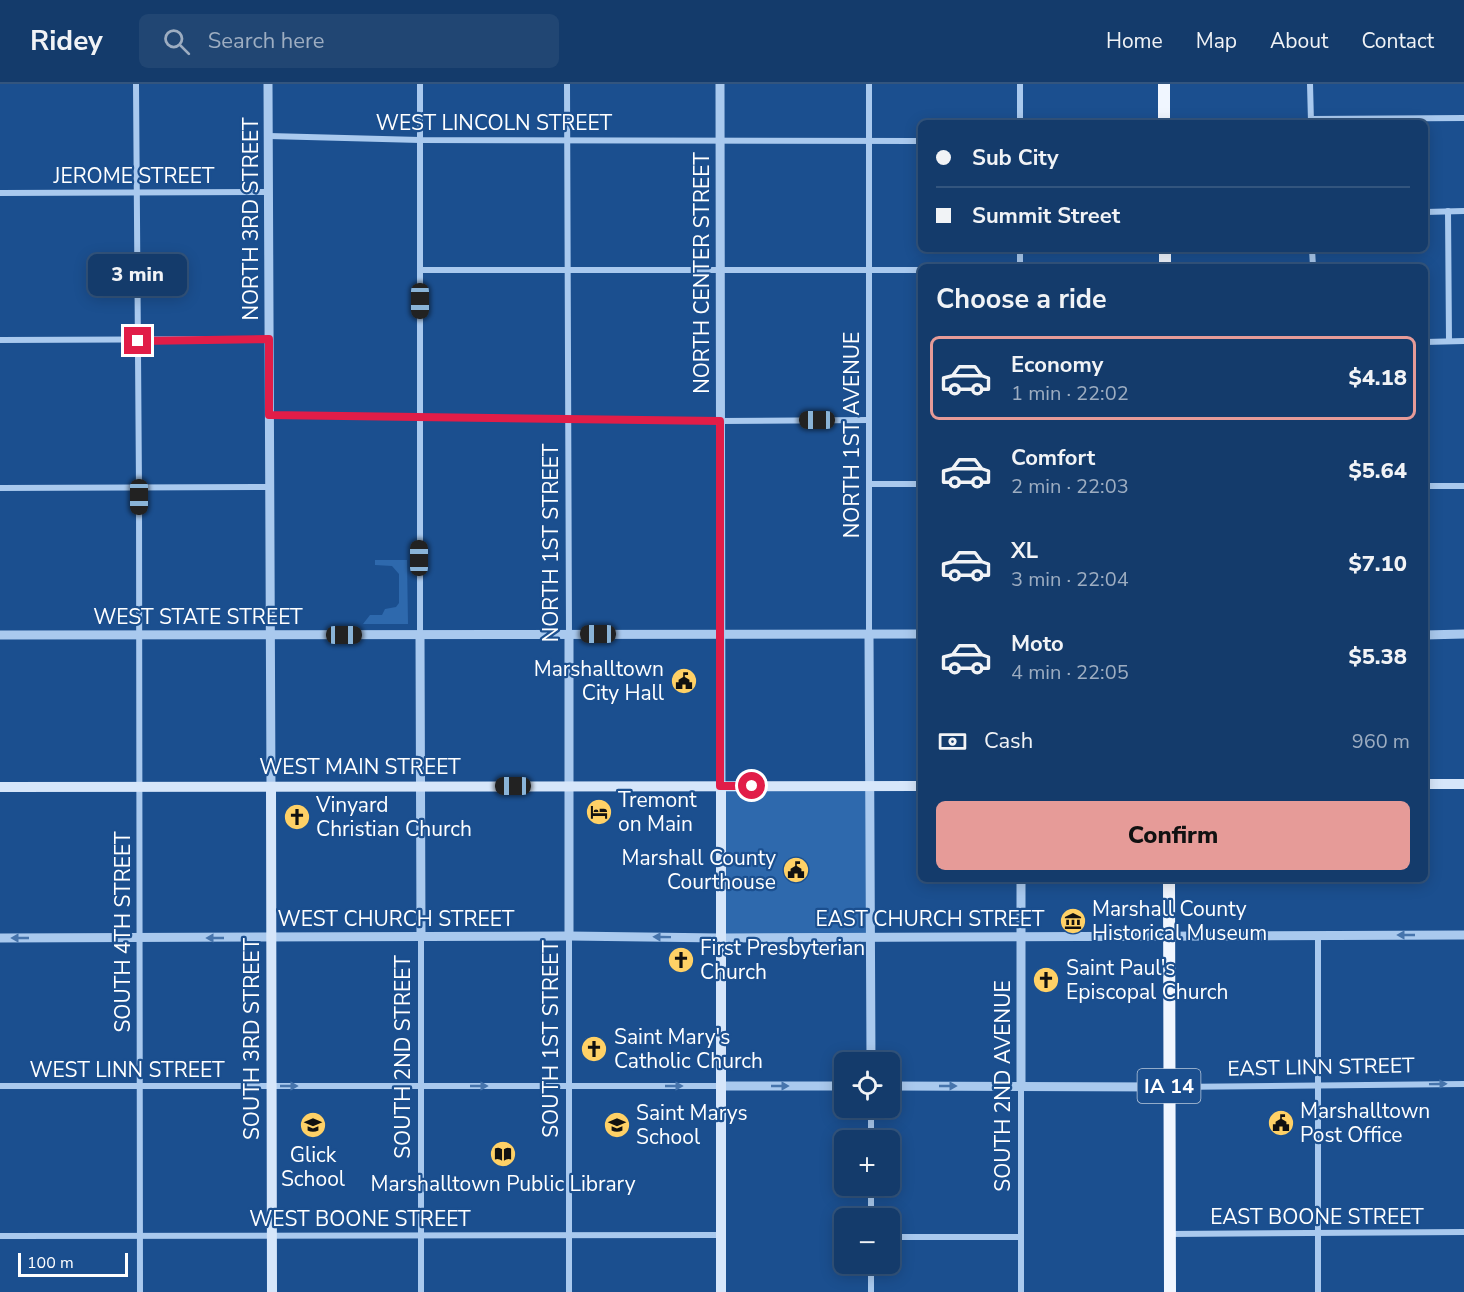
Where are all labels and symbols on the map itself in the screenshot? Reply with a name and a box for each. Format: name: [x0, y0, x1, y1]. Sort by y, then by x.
street label: WEST LINCOLN STREET: [376, 109, 613, 137]
street label: NORTH 3RD STREET: [237, 117, 265, 321]
street label: NORTH CENTER STREET: [688, 152, 716, 394]
street label: JEROME STREET: [53, 162, 215, 190]
callout: 3 min: [88, 254, 188, 296]
car: [411, 283, 429, 319]
route end: [124, 327, 151, 354]
street label: NORTH 1ST AVENUE: [838, 332, 866, 538]
car: [799, 411, 835, 429]
street label: NORTH 1ST STREET: [537, 443, 565, 642]
car: [130, 479, 148, 515]
car: [410, 540, 428, 576]
street label: WEST STATE STREET: [93, 603, 303, 631]
car: [580, 625, 616, 643]
car: [326, 626, 362, 644]
place label: Marshalltown City Hall: [534, 655, 665, 707]
public building icon: Marshalltown City Hall: [669, 666, 699, 696]
street label: WEST MAIN STREET: [259, 753, 461, 781]
route start: [738, 772, 765, 799]
car: [495, 777, 531, 795]
place label: Tremont on Main: [618, 786, 697, 838]
place label: Vinyard Christian Church: [315, 791, 472, 843]
hotel icon: Tremont on Main: [584, 797, 614, 827]
church icon: Vinyard Christian Church: [282, 802, 312, 832]
street label: SOUTH 4TH STREET: [109, 831, 137, 1033]
place label: Marshall County Courthouse: [621, 844, 776, 896]
public building icon: Marshall County Courthouse: [781, 855, 811, 885]
place label: Marshall County Historical Museum: [1092, 895, 1267, 947]
street label: WEST CHURCH STREET: [278, 905, 515, 933]
street label: EAST CHURCH STREET: [816, 905, 1045, 933]
museum icon: Marshall County Historical Museum: [1058, 906, 1088, 936]
one-way arrow: [1396, 930, 1415, 940]
one-way arrow: [653, 932, 672, 942]
one-way arrow: [11, 933, 30, 943]
one-way arrow: [206, 933, 225, 943]
place label: First Presbyterian Church: [700, 934, 865, 986]
street label: SOUTH 3RD STREET: [238, 938, 266, 1140]
street label: SOUTH 1ST STREET: [537, 940, 565, 1138]
church icon: First Presbyterian Church: [666, 945, 696, 975]
place label: Saint Paul's Episcopal Church: [1066, 954, 1229, 1006]
street label: SOUTH 2ND STREET: [389, 955, 417, 1159]
church icon: Saint Paul's Episcopal Church: [1031, 965, 1061, 995]
street label: SOUTH 2ND AVENUE: [989, 980, 1017, 1192]
place label: Saint Mary's Catholic Church: [614, 1023, 763, 1075]
church icon: Saint Mary's Catholic Church: [579, 1034, 609, 1064]
street label: EAST LINN STREET: [1227, 1051, 1415, 1083]
street label: WEST LINN STREET: [29, 1056, 225, 1084]
road number: IA 14: [1138, 1069, 1200, 1103]
one-way arrow: [1428, 1079, 1447, 1089]
one-way arrow: [280, 1081, 299, 1091]
one-way arrow: [470, 1081, 489, 1090]
one-way arrow: [665, 1081, 684, 1091]
one-way arrow: [770, 1081, 789, 1091]
one-way arrow: [938, 1081, 957, 1091]
place label: Marshalltown Post Office: [1300, 1097, 1430, 1149]
place label: Saint Marys School: [636, 1099, 748, 1151]
public building icon: Marshalltown Post Office: [1266, 1108, 1296, 1138]
school or university icon: Glick School: [298, 1110, 328, 1140]
school or university icon: Saint Marys School: [602, 1110, 632, 1140]
library icon: Marshalltown Public Library: [488, 1139, 518, 1169]
place label: Glick School: [281, 1141, 346, 1193]
place label: Marshalltown Public Library: [370, 1170, 636, 1198]
street label: EAST BOONE STREET: [1210, 1203, 1424, 1231]
street label: WEST BOONE STREET: [249, 1205, 471, 1233]
scale bar: [18, 1250, 128, 1278]

